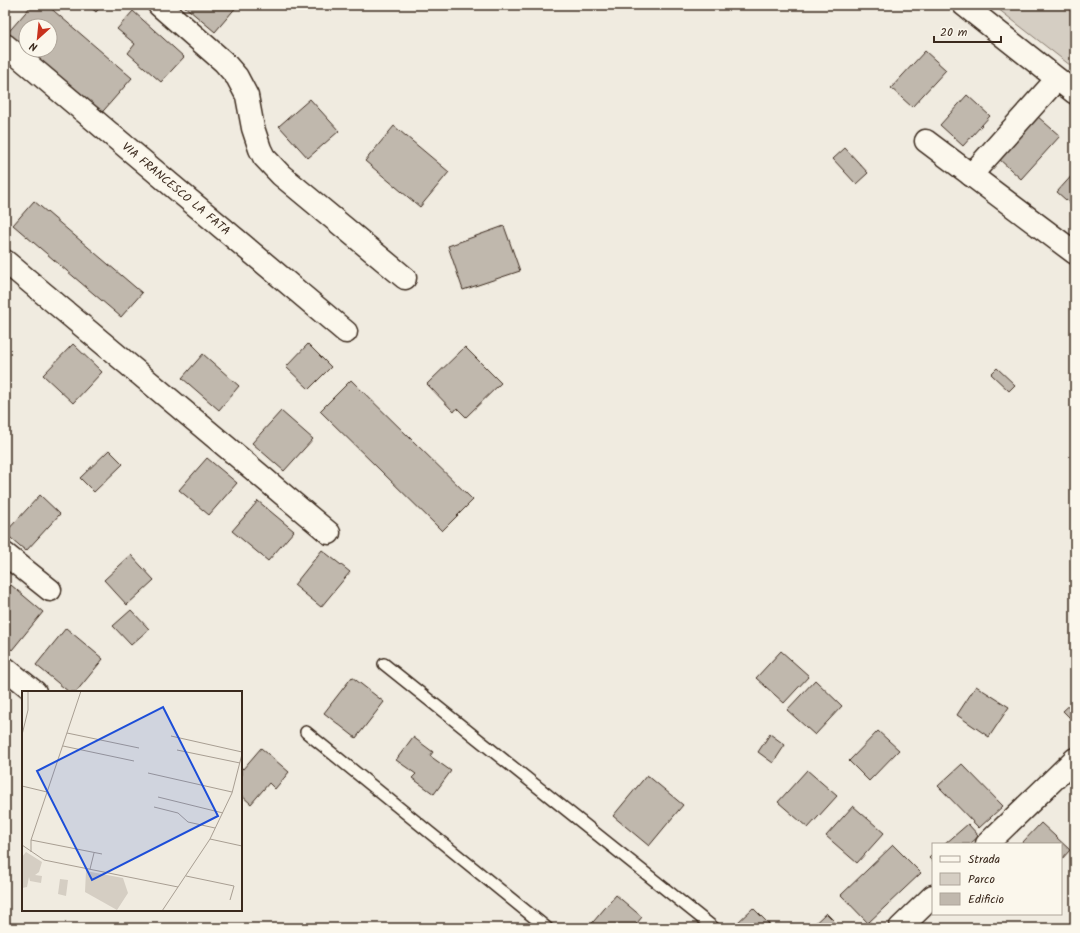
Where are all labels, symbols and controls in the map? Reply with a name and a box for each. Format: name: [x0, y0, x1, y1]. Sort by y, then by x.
north arrow: [18, 18, 58, 58]
scale bar: [934, 18, 1001, 44]
text: 20 m: [940, 23, 968, 42]
text: N: [27, 36, 41, 56]
street label: VIA FRANCESCO LA FATA: [117, 138, 235, 240]
inset map: [22, 691, 242, 911]
legend: [932, 843, 1062, 915]
text: Strada: [968, 850, 1001, 869]
text: Parco: [968, 870, 995, 889]
text: Edificio: [968, 890, 1004, 909]

